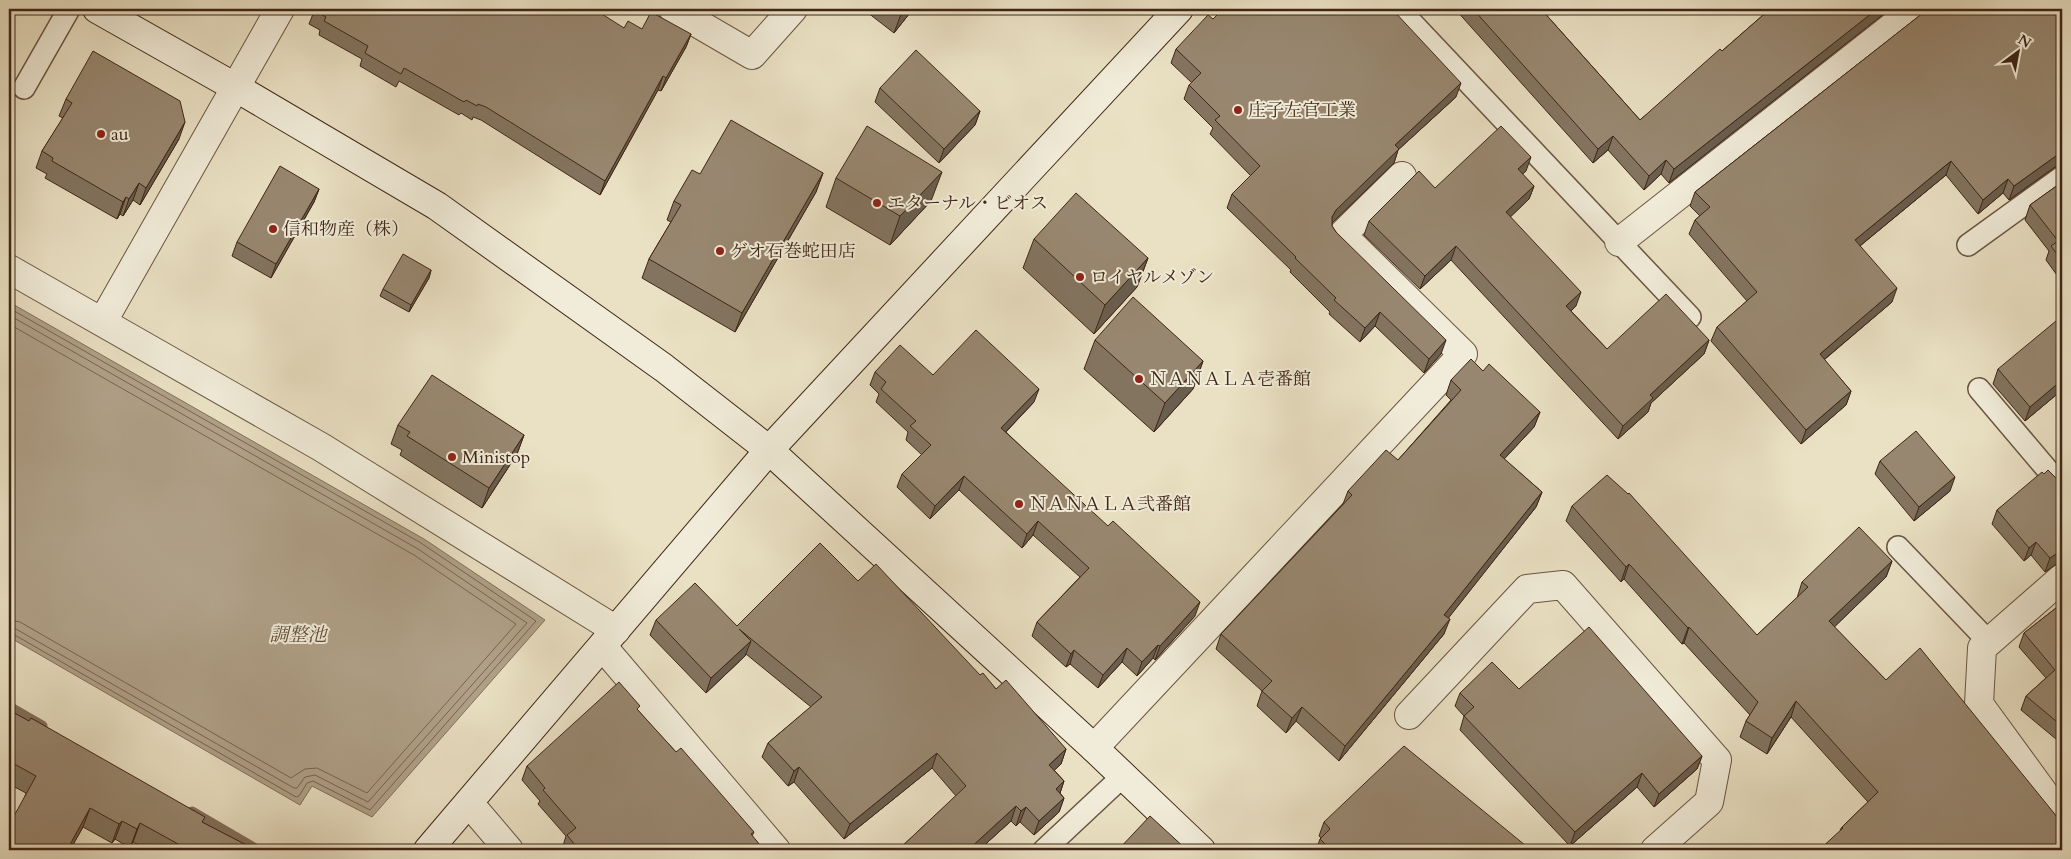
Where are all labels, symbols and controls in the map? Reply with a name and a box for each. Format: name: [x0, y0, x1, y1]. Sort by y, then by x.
north arrow: [1994, 28, 2044, 78]
text: N: [2014, 30, 2035, 53]
place label: 庄子左官工業: [1248, 98, 1356, 123]
marker: 庄子左官工業: [1232, 104, 1244, 116]
place label: au: [111, 122, 129, 147]
marker: au: [95, 128, 107, 140]
place label: エターナル・ビオス: [887, 191, 1048, 216]
marker: エターナル・ビオス: [871, 197, 883, 209]
place label: 信和物産（株）: [283, 217, 409, 242]
marker: 信和物産（株）: [267, 223, 279, 235]
place label: ゲオ石巻蛇田店: [730, 239, 856, 264]
marker: ゲオ石巻蛇田店: [714, 245, 726, 257]
place label: ロイヤルメゾン: [1090, 265, 1214, 290]
marker: ロイヤルメゾン: [1074, 271, 1086, 283]
place label: ＮＡＮＡＬＡ壱番館: [1149, 367, 1311, 392]
marker: ＮＡＮＡＬＡ壱番館: [1133, 373, 1145, 385]
place label: Ministop: [462, 445, 530, 470]
marker: Ministop: [446, 451, 458, 463]
place label: ＮＡＮＡＬＡ弐番館: [1029, 492, 1191, 517]
marker: ＮＡＮＡＬＡ弐番館: [1013, 498, 1025, 510]
water label: 調整池: [269, 622, 328, 648]

